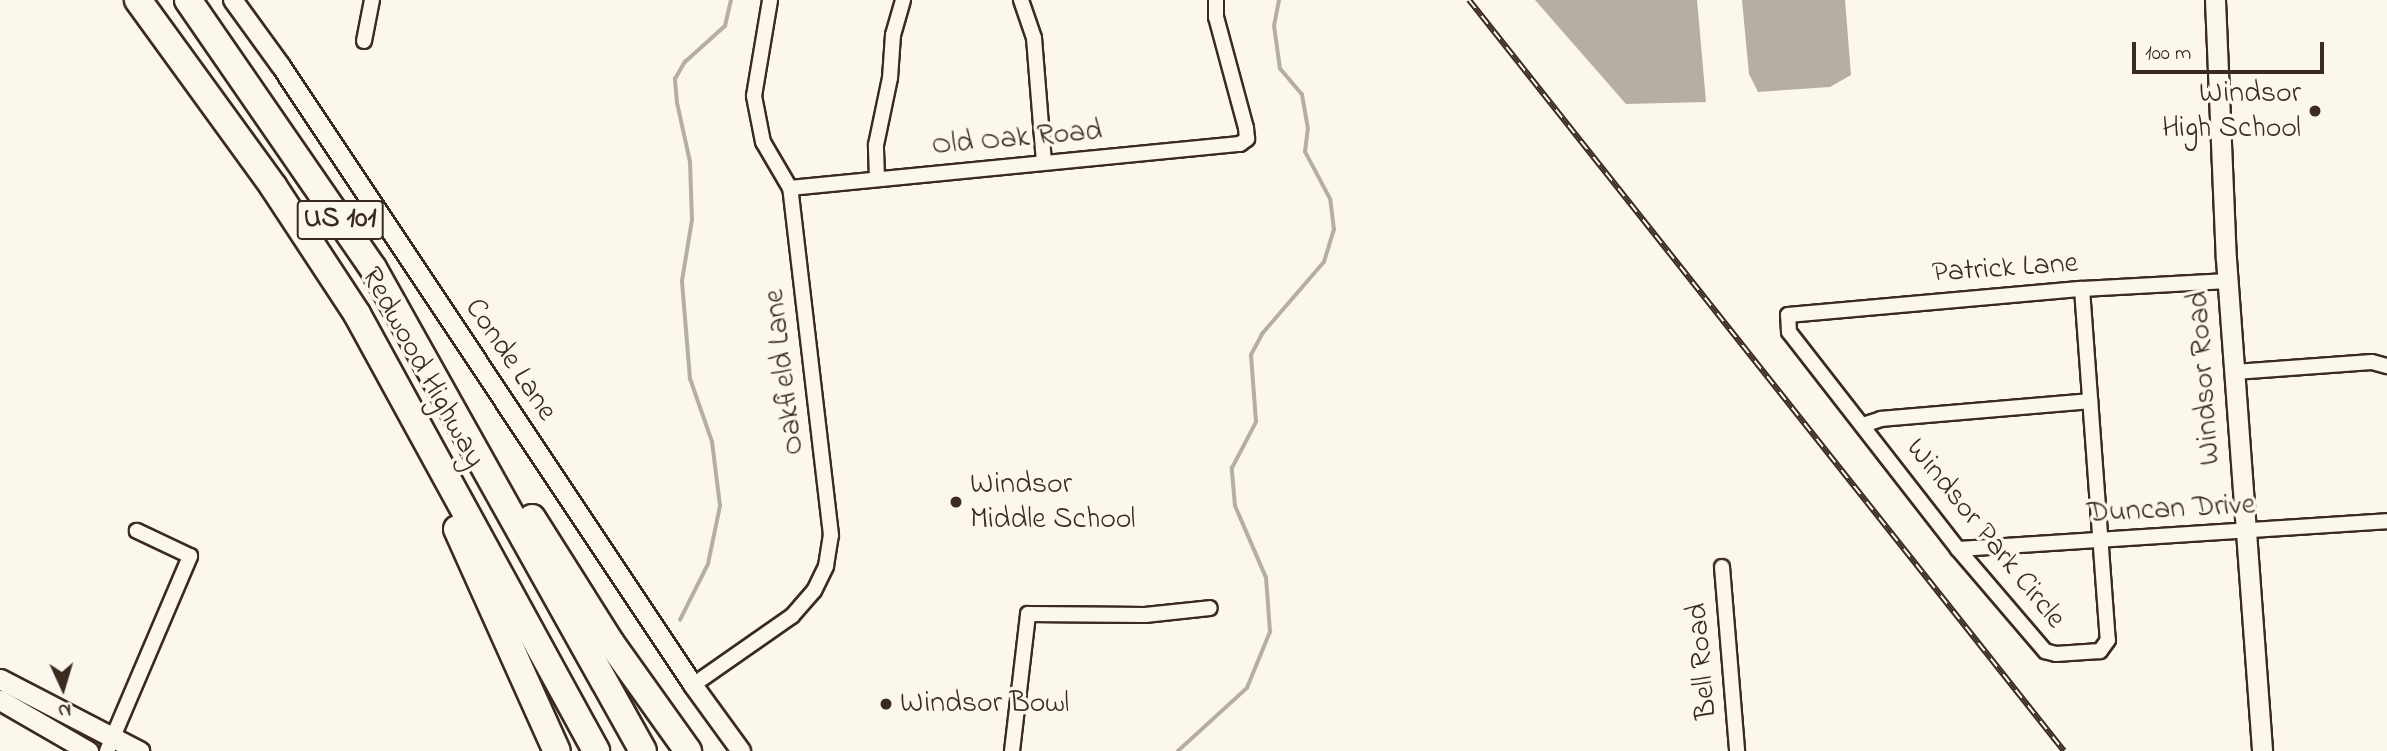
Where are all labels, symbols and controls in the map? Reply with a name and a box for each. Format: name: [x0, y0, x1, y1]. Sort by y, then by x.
scale bar: [2135, 28, 2328, 72]
text: 100 m: [2145, 39, 2191, 69]
place label: Windsor High School: [2162, 76, 2301, 146]
marker: Windsor High School: [2307, 103, 2323, 119]
street label: Old Oak Road: [930, 114, 1104, 164]
road number: US 101: [296, 196, 384, 244]
street label: Patrick Lane: [1931, 246, 2079, 292]
street label: Redwood Highway: [352, 261, 492, 475]
street label: Oakfield Lane: [757, 287, 813, 457]
street label: Windsor Road: [2181, 290, 2229, 466]
street label: Conde Lane: [456, 292, 564, 428]
street label: Windsor Park Circle: [1897, 432, 2073, 636]
place label: Windsor Middle School: [970, 467, 1135, 538]
street label: Duncan Drive: [2086, 488, 2256, 532]
marker: Windsor Middle School: [948, 494, 964, 510]
street label: Bell Road: [1680, 601, 1726, 721]
north arrow: [28, 653, 98, 723]
place label: Windsor Bowl: [900, 686, 1069, 722]
text: N: [57, 696, 72, 723]
marker: Windsor Bowl: [878, 696, 894, 712]

